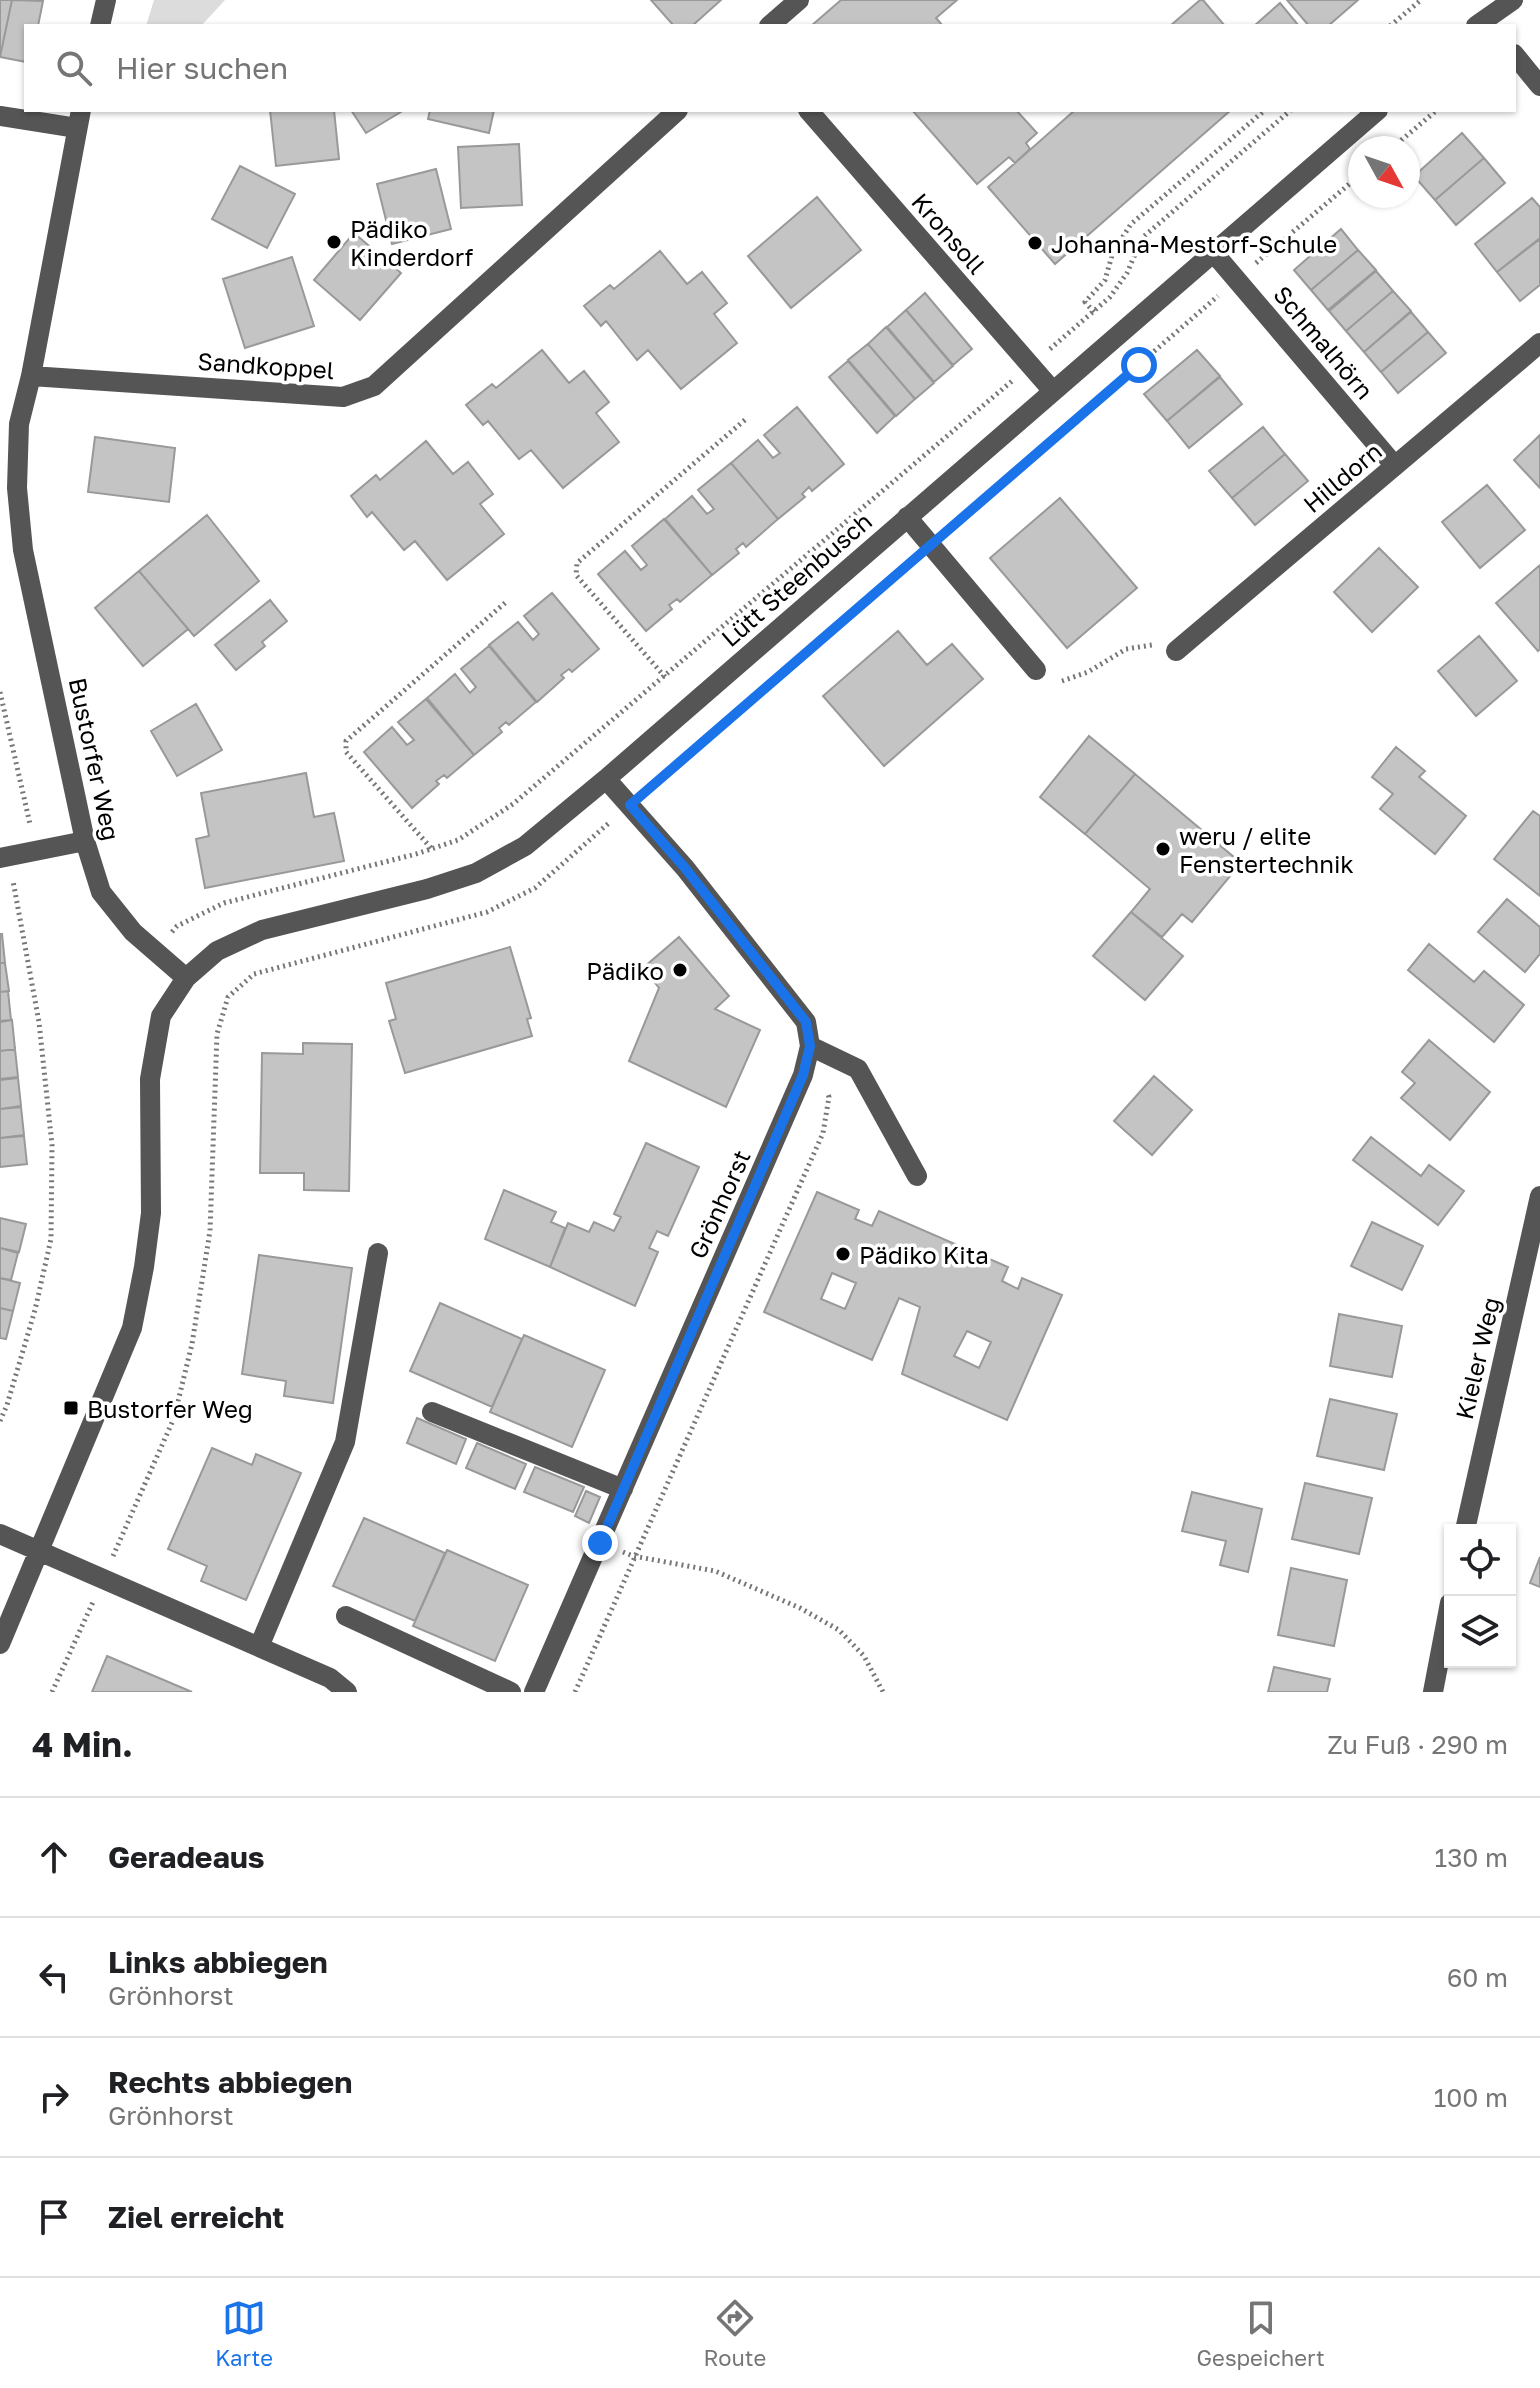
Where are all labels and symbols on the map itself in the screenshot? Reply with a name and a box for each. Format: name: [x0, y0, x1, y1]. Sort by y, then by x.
north arrow: [1348, 136, 1420, 208]
street label: Kronsoll: [906, 187, 992, 279]
place label: Pädiko Kinderdorf: [350, 214, 474, 271]
place label: Johanna-Mestorf-Schule: [1051, 229, 1337, 258]
marker: Pädiko Kinderdorf: [325, 233, 343, 251]
marker: Johanna-Mestorf-Schule: [1026, 234, 1044, 252]
street label: Schmalhörn: [1268, 279, 1380, 405]
street label: Sandkoppel: [197, 346, 335, 384]
route start: [1121, 347, 1157, 383]
street label: Hilldorn: [1297, 436, 1387, 518]
street label: Lütt Steenbusch: [715, 506, 877, 652]
street label: Bustorfer Weg: [64, 675, 126, 843]
place label: weru / elite Fenstertechnik: [1179, 821, 1354, 878]
marker: weru / elite Fenstertechnik: [1154, 840, 1172, 858]
place label: Pädiko: [586, 956, 664, 985]
marker: Pädiko: [671, 961, 689, 979]
street label: Grönhorst: [682, 1145, 756, 1263]
place label: Pädiko Kita: [859, 1240, 989, 1269]
marker: Pädiko Kita: [834, 1245, 852, 1263]
street label: Kieler Weg: [1449, 1294, 1505, 1422]
place label: Bustorfer Weg: [87, 1394, 253, 1423]
marker: Bustorfer Weg: [62, 1399, 80, 1417]
route end: [582, 1525, 618, 1561]

